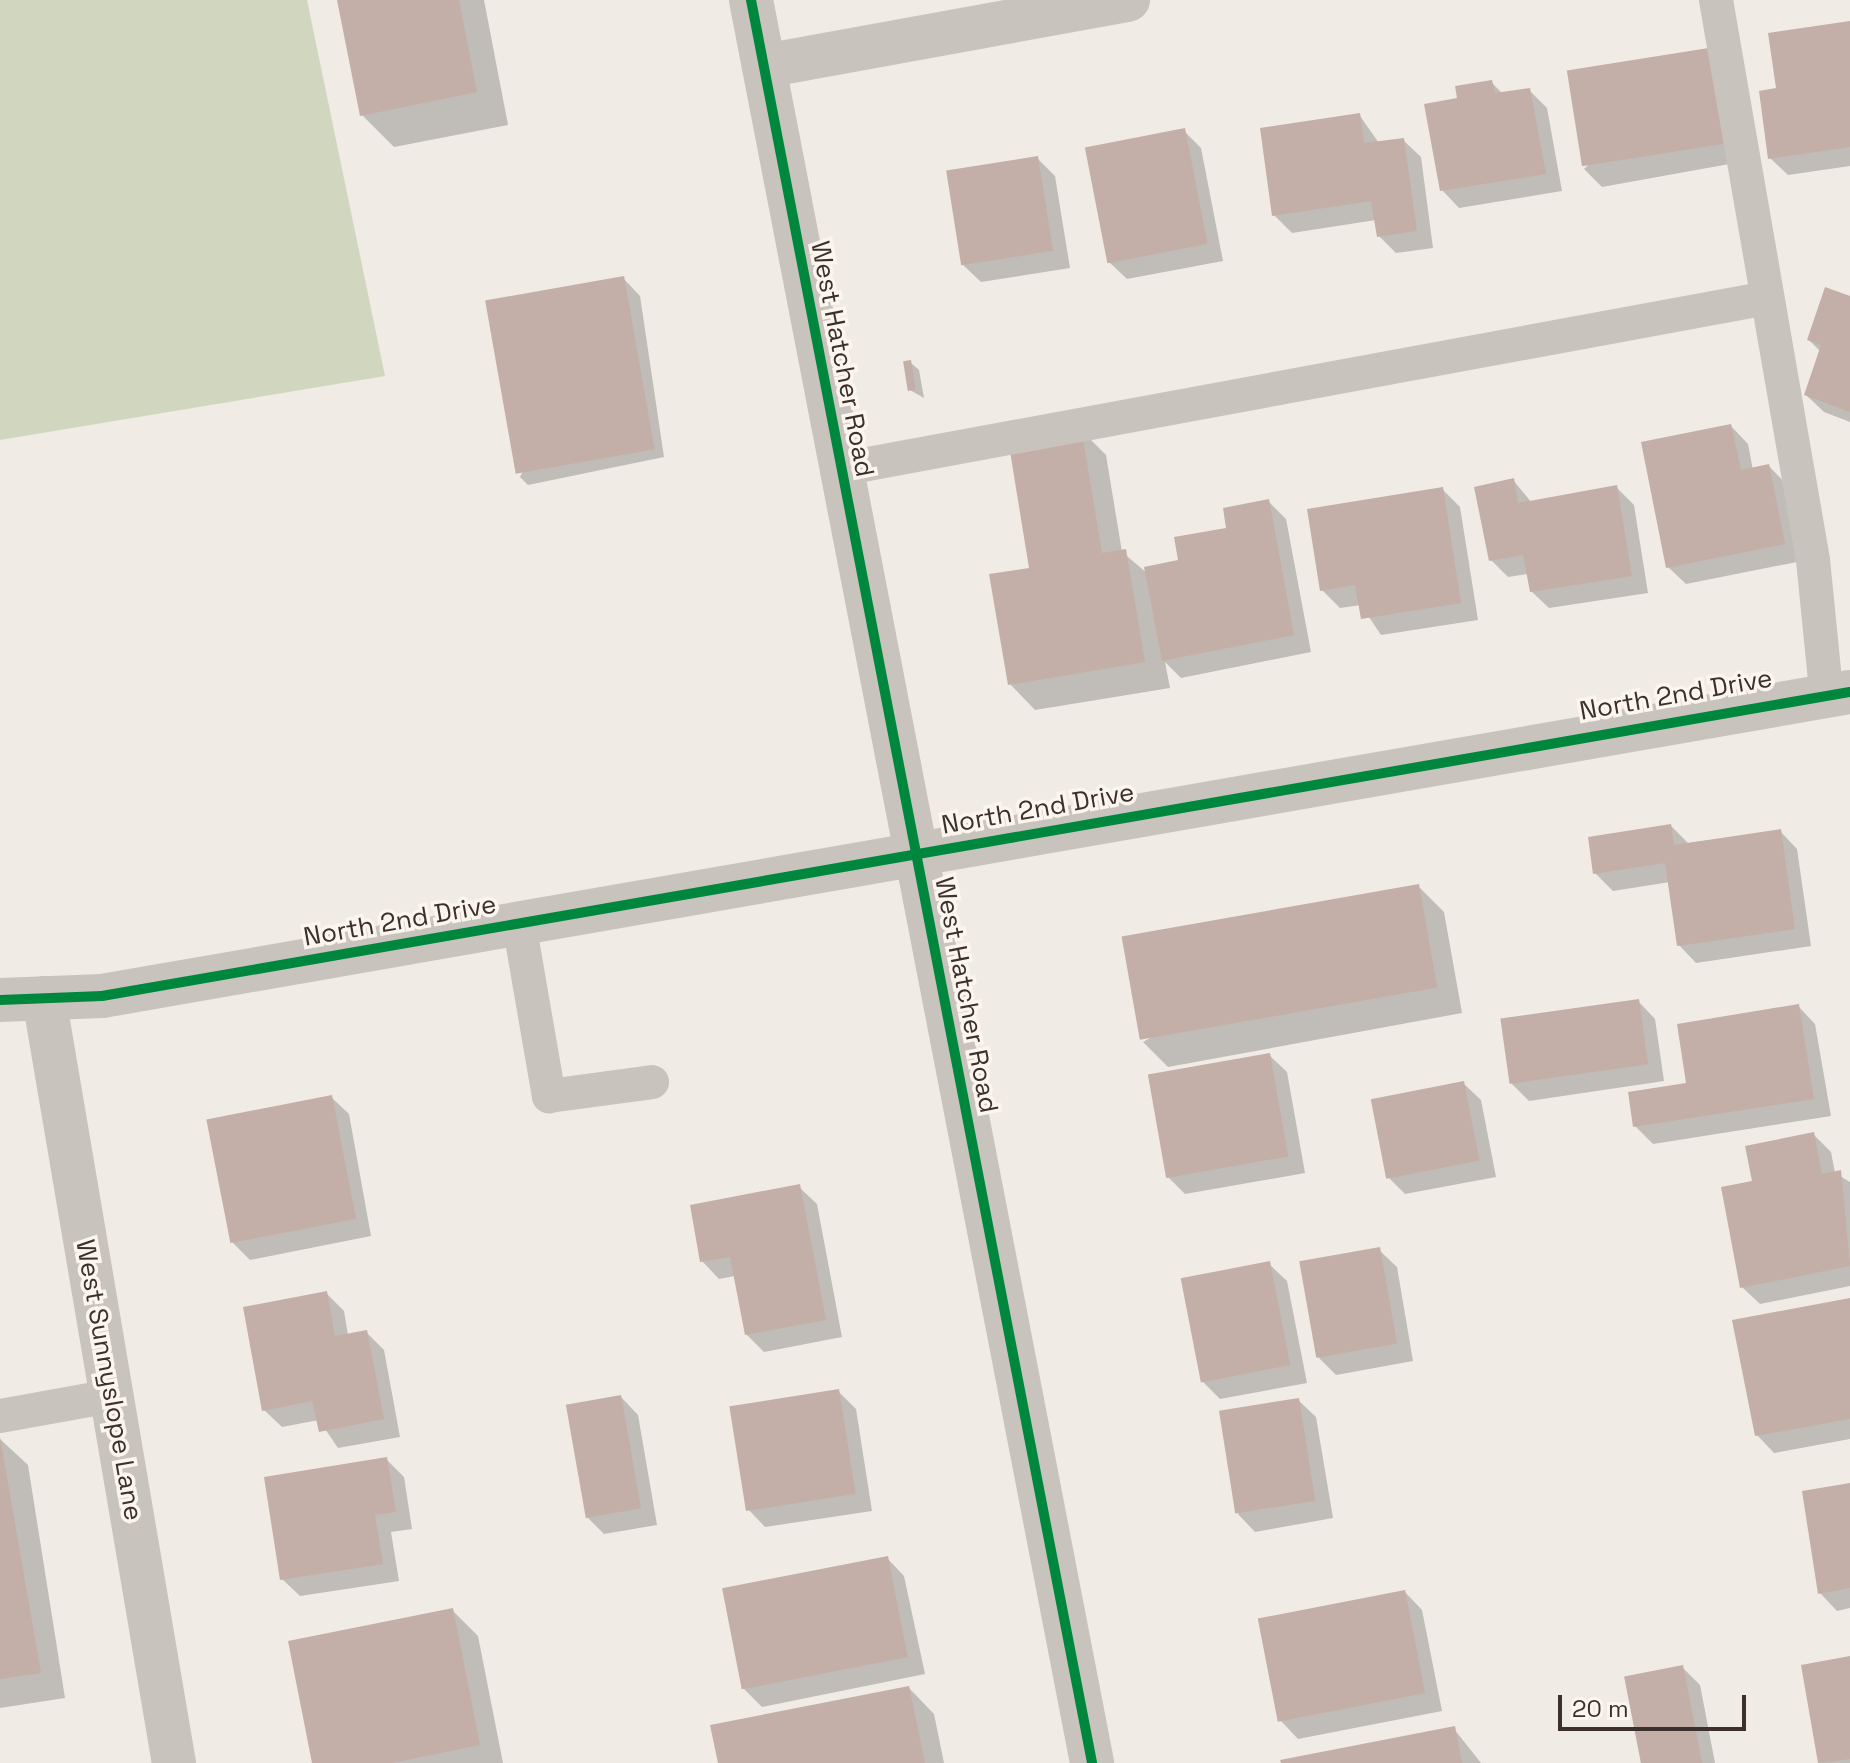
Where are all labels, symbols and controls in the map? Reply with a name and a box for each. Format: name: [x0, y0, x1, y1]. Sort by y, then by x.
street label: West Hatcher Road: [804, 238, 880, 480]
street label: North 2nd Drive: [1577, 663, 1775, 727]
street label: North 2nd Drive: [939, 777, 1137, 841]
street label: West Hatcher Road: [928, 874, 1004, 1116]
street label: North 2nd Drive: [301, 889, 499, 953]
street label: West Sunnyslope Lane: [69, 1237, 149, 1523]
scale bar: [1562, 1679, 1750, 1729]
text: 20 m: [1572, 1693, 1629, 1724]

